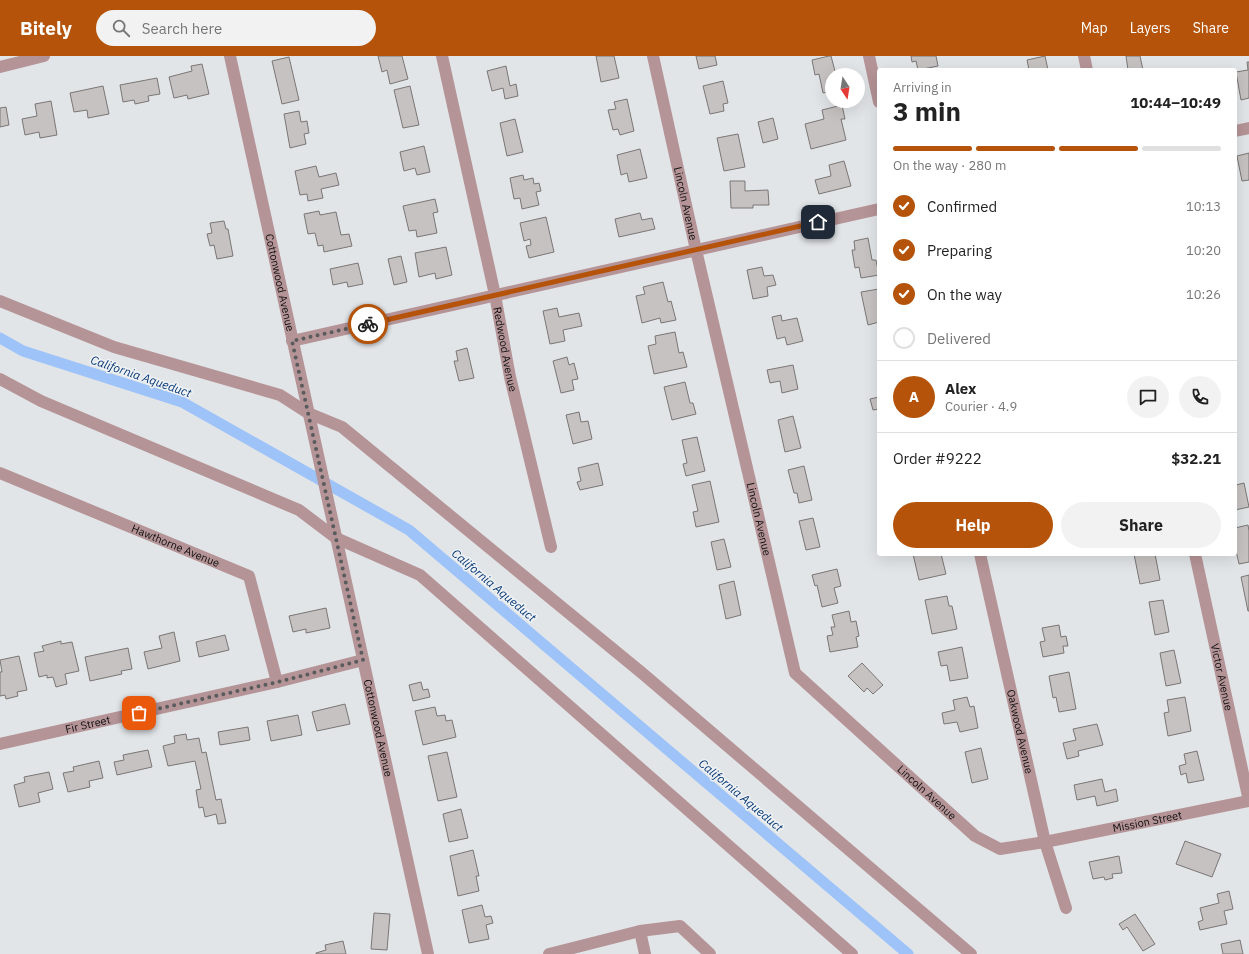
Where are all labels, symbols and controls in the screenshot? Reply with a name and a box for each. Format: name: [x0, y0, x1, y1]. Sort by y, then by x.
search box: [96, 10, 376, 46]
text: Bitely: [20, 16, 72, 40]
icon: search: [110, 17, 132, 39]
text: Search here: [142, 19, 222, 38]
text: Map: [1081, 19, 1108, 37]
text: Layers: [1130, 19, 1171, 37]
text: Share: [1193, 19, 1229, 37]
north arrow: [825, 68, 865, 108]
map controls: [825, 68, 865, 108]
text: Arriving in: [893, 79, 952, 96]
text: 10:44–10:49: [1130, 93, 1221, 112]
text: 3 min: [893, 94, 961, 128]
text: On the way · 280 m: [893, 157, 1006, 174]
street label: Lincoln Avenue: [671, 165, 701, 241]
icon: check: [893, 195, 915, 217]
text: Confirmed: [927, 197, 997, 216]
text: 10:13: [1186, 198, 1221, 215]
pin: [801, 205, 835, 239]
icon: home: [807, 211, 829, 233]
street label: Cottonwood Avenue: [262, 232, 298, 333]
icon: check: [893, 239, 915, 261]
text: Preparing: [927, 241, 992, 260]
text: 10:20: [1186, 242, 1221, 259]
icon: check: [893, 283, 915, 305]
text: On the way: [927, 285, 1002, 304]
text: 10:26: [1186, 286, 1221, 303]
courier: [348, 304, 388, 344]
street label: Redwood Avenue: [490, 306, 520, 393]
icon: bike: [357, 313, 379, 335]
text: Delivered: [927, 329, 991, 348]
water label: California Aqueduct: [89, 352, 194, 401]
button: chat: [1127, 376, 1169, 418]
button: phone: [1179, 376, 1221, 418]
text: Alex: [945, 379, 976, 398]
text: A: [909, 387, 919, 406]
text: Courier · 4.9: [945, 398, 1017, 415]
text: Order #9222: [893, 449, 982, 468]
text: $32.21: [1171, 449, 1221, 468]
street label: Lincoln Avenue: [744, 481, 774, 557]
button: Help: [893, 502, 1053, 548]
button: Share: [1061, 502, 1221, 548]
street label: Hawthorne Avenue: [129, 521, 222, 570]
water label: California Aqueduct: [449, 545, 540, 625]
street label: Victor Avenue: [1208, 642, 1236, 712]
street label: Cottonwood Avenue: [361, 678, 396, 778]
street label: Oakwood Avenue: [1004, 688, 1036, 775]
pin: [122, 696, 156, 730]
icon: bag: [128, 702, 150, 724]
street label: Fir Street: [64, 712, 112, 736]
water label: California Aqueduct: [696, 755, 787, 835]
street label: Lincoln Avenue: [894, 762, 959, 823]
street label: Mission Street: [1111, 808, 1183, 835]

